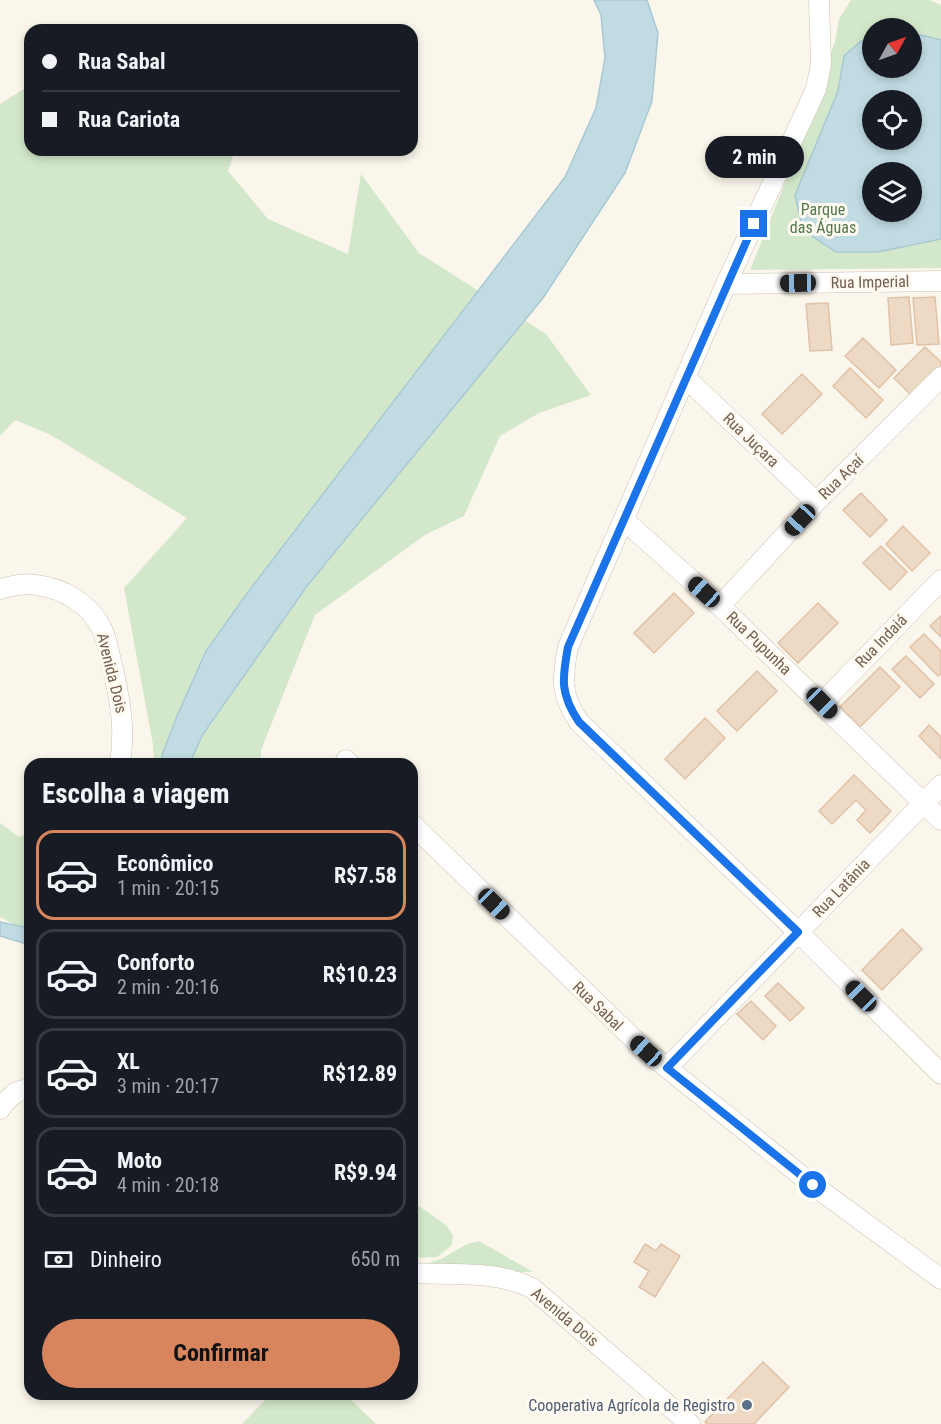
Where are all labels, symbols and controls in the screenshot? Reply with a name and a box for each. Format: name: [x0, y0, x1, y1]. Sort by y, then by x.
north arrow: [862, 18, 922, 78]
map controls: [862, 18, 922, 222]
text: Rua Sabal: [78, 49, 165, 74]
button: locate: [862, 90, 922, 150]
text: Rua Cariota: [78, 107, 180, 132]
callout: 2 min: [704, 137, 804, 179]
text: 2 min: [732, 145, 777, 169]
button: layers: [862, 162, 922, 222]
park label: Parque das Águas: [790, 200, 856, 237]
route end: [740, 210, 767, 237]
street label: Rua Imperial: [830, 272, 910, 292]
car: [780, 274, 816, 292]
street label: Rua Juçara: [719, 409, 783, 471]
street label: Rua Açaí: [815, 450, 868, 503]
car: [781, 501, 819, 539]
car: [685, 573, 723, 611]
street label: Rua Pupunha: [723, 607, 795, 679]
street label: Rua Indaiá: [851, 611, 911, 671]
street label: Avenida Dois: [93, 631, 131, 715]
car: [803, 684, 841, 722]
text: Escolha a viagem: [42, 778, 230, 810]
icon: car: [45, 848, 99, 902]
text: Econômico: [117, 851, 213, 876]
street label: Rua Latânia: [808, 855, 874, 921]
text: R$7.58: [334, 863, 397, 888]
text: 1 min · 20:15: [117, 876, 219, 900]
car: [475, 885, 513, 923]
icon: car: [45, 947, 99, 1001]
text: Conforto: [117, 950, 195, 975]
text: R$10.23: [323, 962, 397, 987]
text: 2 min · 20:16: [117, 975, 219, 999]
street label: Rua Sabal: [569, 977, 627, 1035]
car: [842, 977, 880, 1015]
car: [627, 1032, 665, 1070]
icon: car: [45, 1046, 99, 1100]
text: XL: [117, 1049, 140, 1074]
text: R$12.89: [323, 1061, 397, 1086]
text: 3 min · 20:17: [117, 1074, 219, 1098]
icon: car: [45, 1145, 99, 1199]
text: Moto: [117, 1148, 162, 1173]
text: R$9.94: [334, 1160, 397, 1185]
route start: [799, 1171, 826, 1198]
text: 4 min · 20:18: [117, 1173, 219, 1197]
icon: cash: [42, 1243, 75, 1276]
text: Dinheiro: [90, 1247, 162, 1272]
text: 650 m: [351, 1247, 400, 1271]
street label: Avenida Dois: [528, 1283, 602, 1351]
button: Confirmar: [42, 1319, 400, 1388]
place label: Cooperativa Agrícola de Registro: [528, 1396, 735, 1415]
marker: Cooperativa Agrícola de Registro: [740, 1398, 754, 1412]

